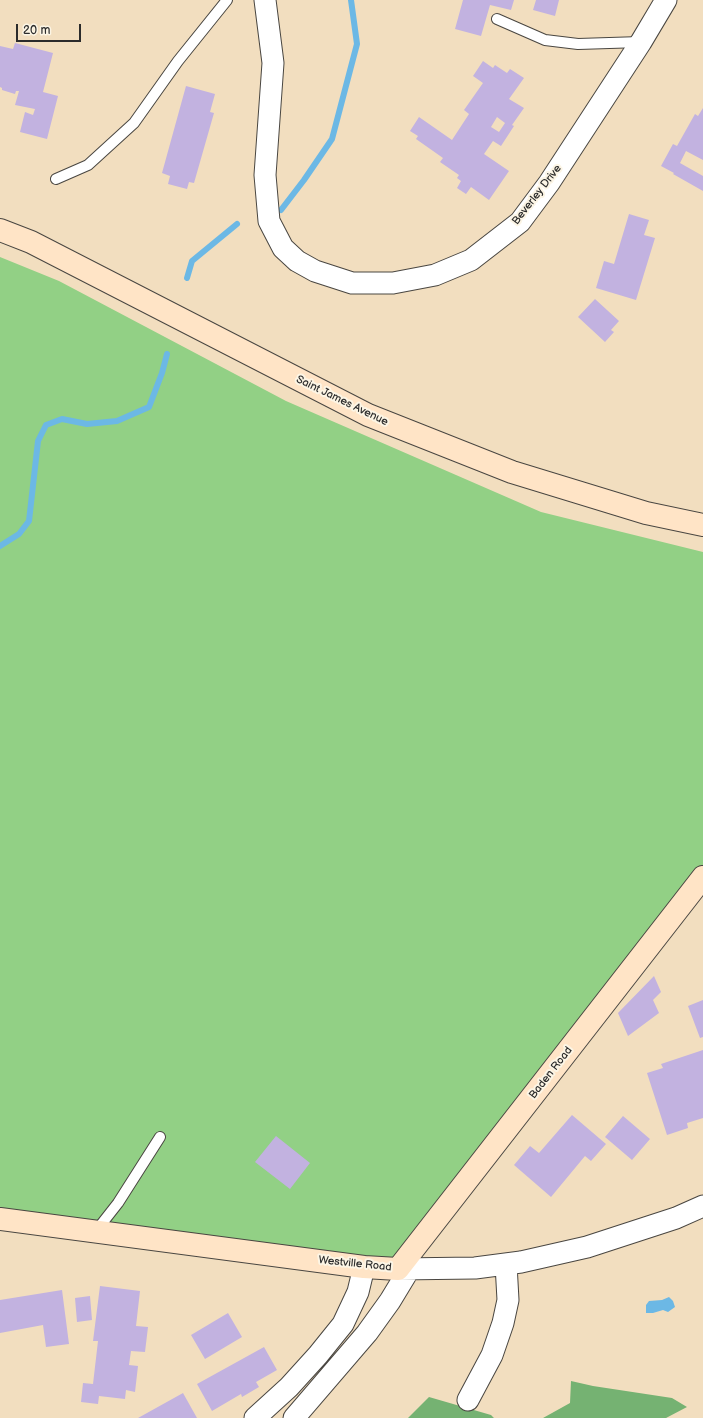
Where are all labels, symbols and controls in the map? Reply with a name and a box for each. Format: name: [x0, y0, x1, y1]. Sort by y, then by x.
scale bar: [18, 16, 83, 42]
text: 20 m: [23, 23, 50, 38]
street label: Beverley Drive: [510, 162, 564, 228]
street label: Saint James Avenue: [294, 373, 390, 429]
street label: Baden Road: [527, 1044, 575, 1102]
street label: Westville Road: [318, 1254, 392, 1274]

